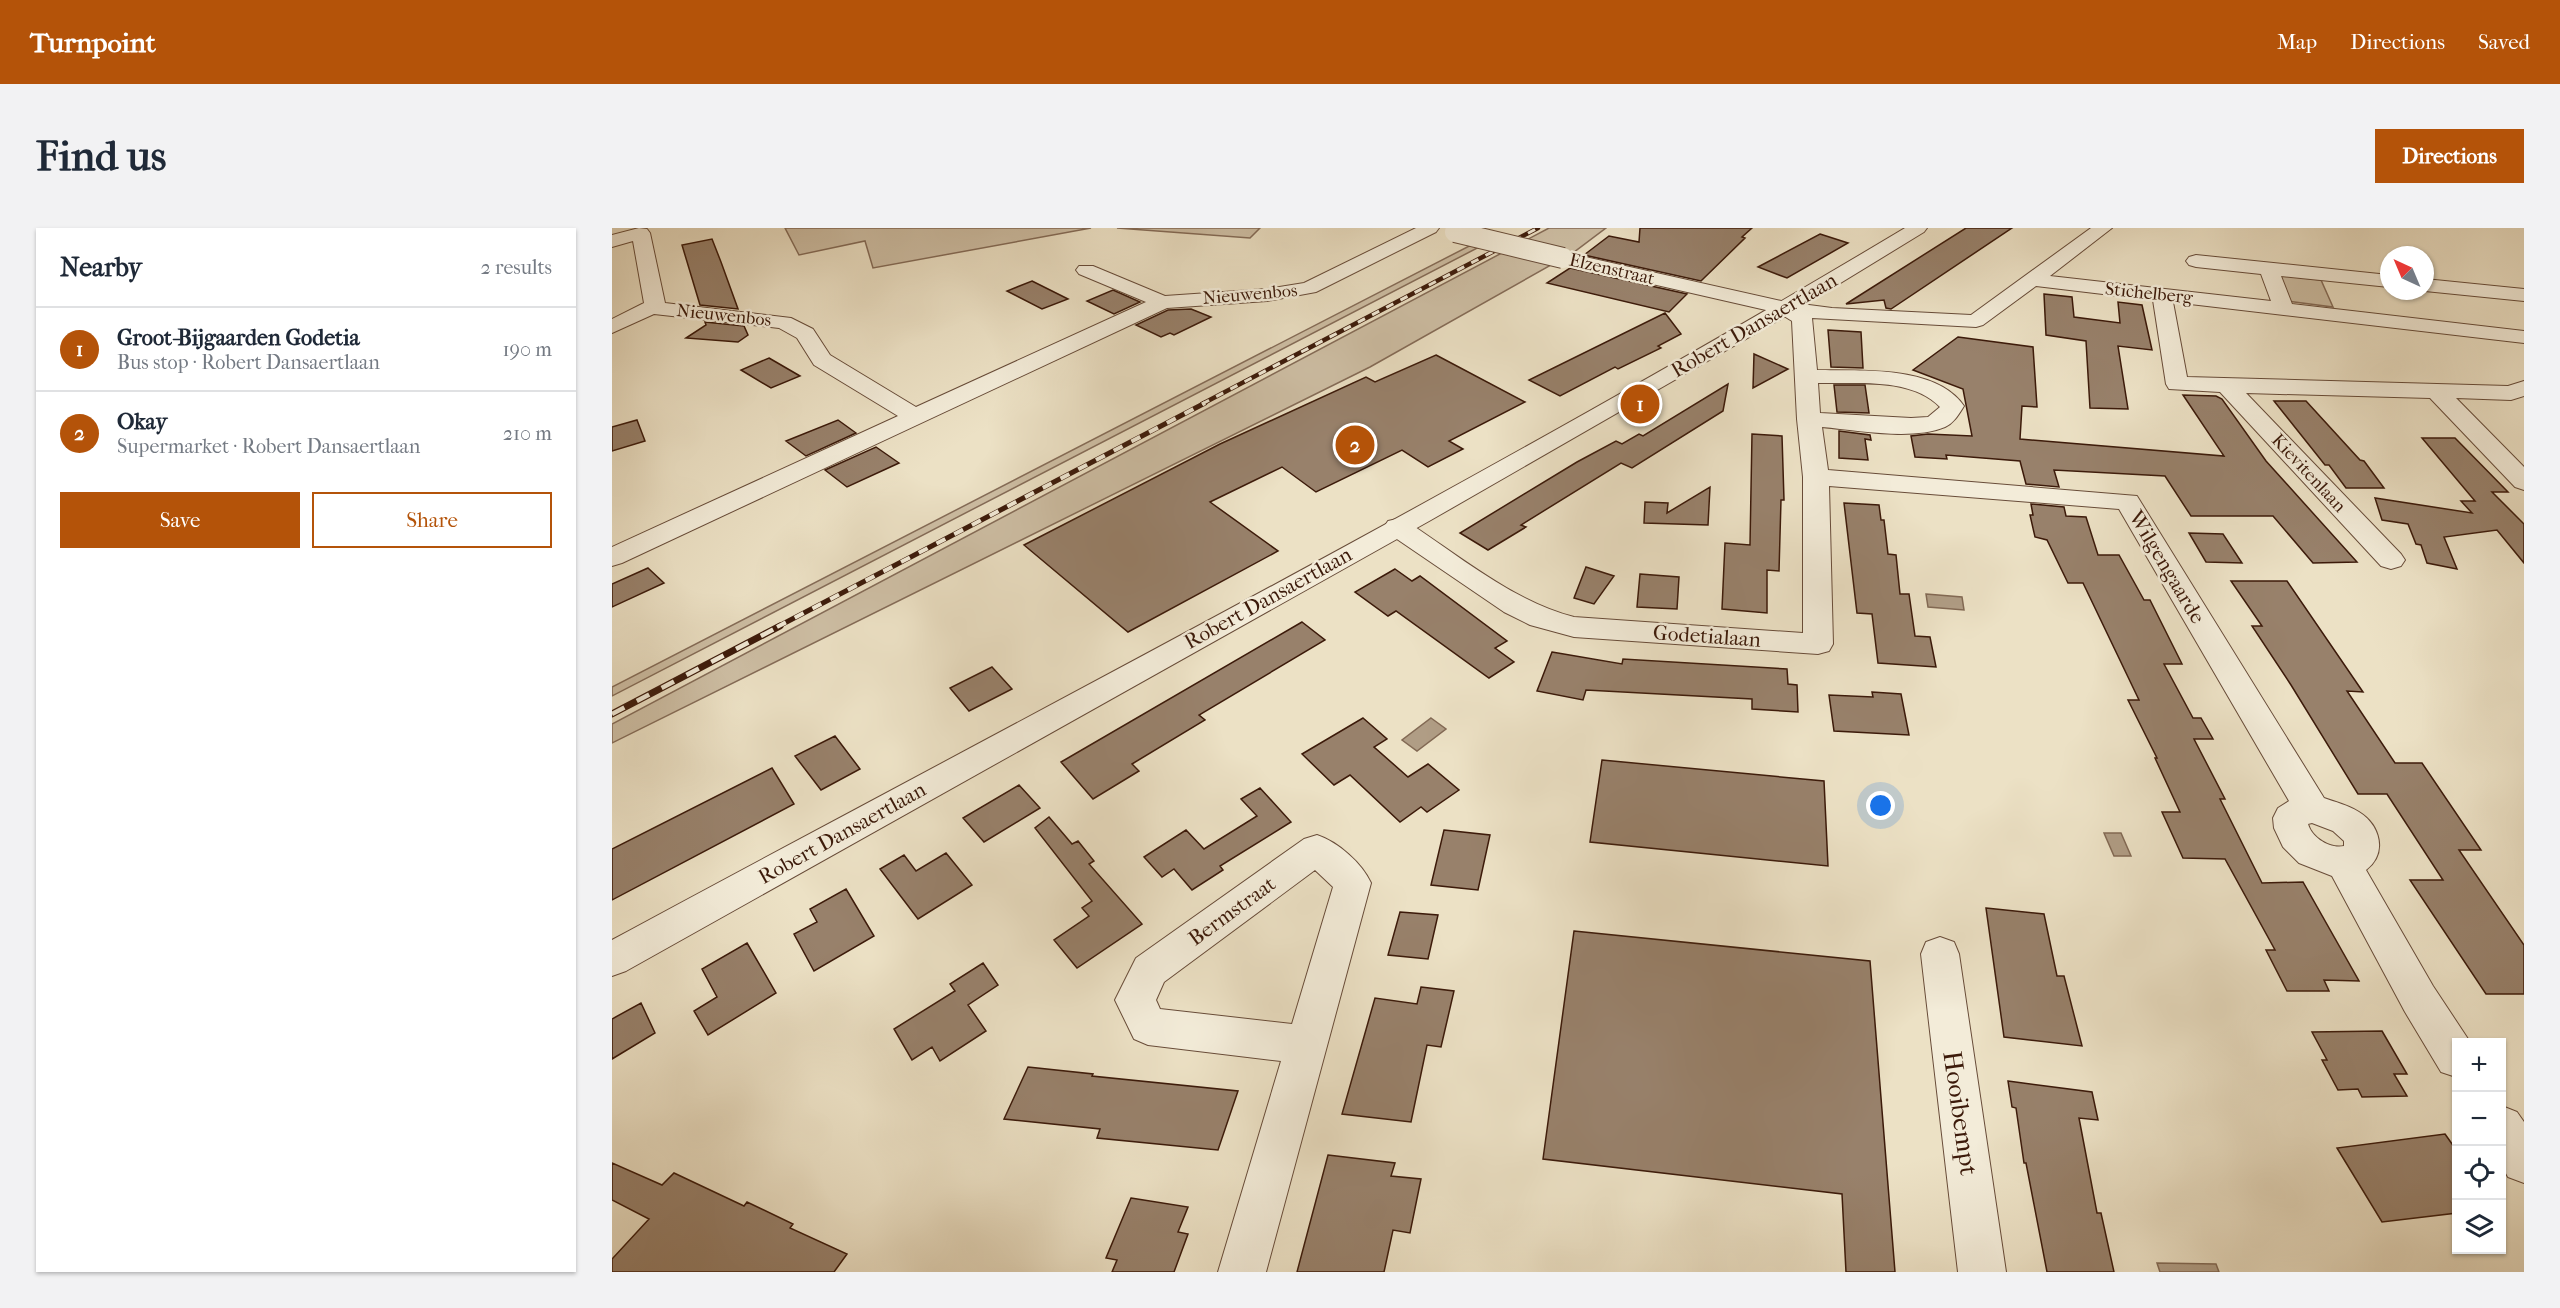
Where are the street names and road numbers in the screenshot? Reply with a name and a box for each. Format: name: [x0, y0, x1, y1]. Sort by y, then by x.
street label: Elzenstraat: [1567, 249, 1657, 290]
street label: Robert Dansaertlaan: [1667, 268, 1841, 382]
street label: Stichelberg: [2104, 278, 2194, 309]
street label: Nieuwenbos: [1202, 280, 1299, 309]
street label: Nieuwenbos: [676, 300, 773, 331]
street label: Kievitenlaan: [2267, 430, 2350, 517]
street label: Wilgengaarde: [2123, 505, 2210, 628]
street label: Robert Dansaertlaan: [1180, 542, 1356, 654]
street label: Godetialaan: [1652, 620, 1762, 652]
street label: Robert Dansaertlaan: [754, 777, 930, 889]
street label: Bermstraat: [1184, 871, 1281, 951]
street label: Hooibempt: [1936, 1049, 1985, 1178]

